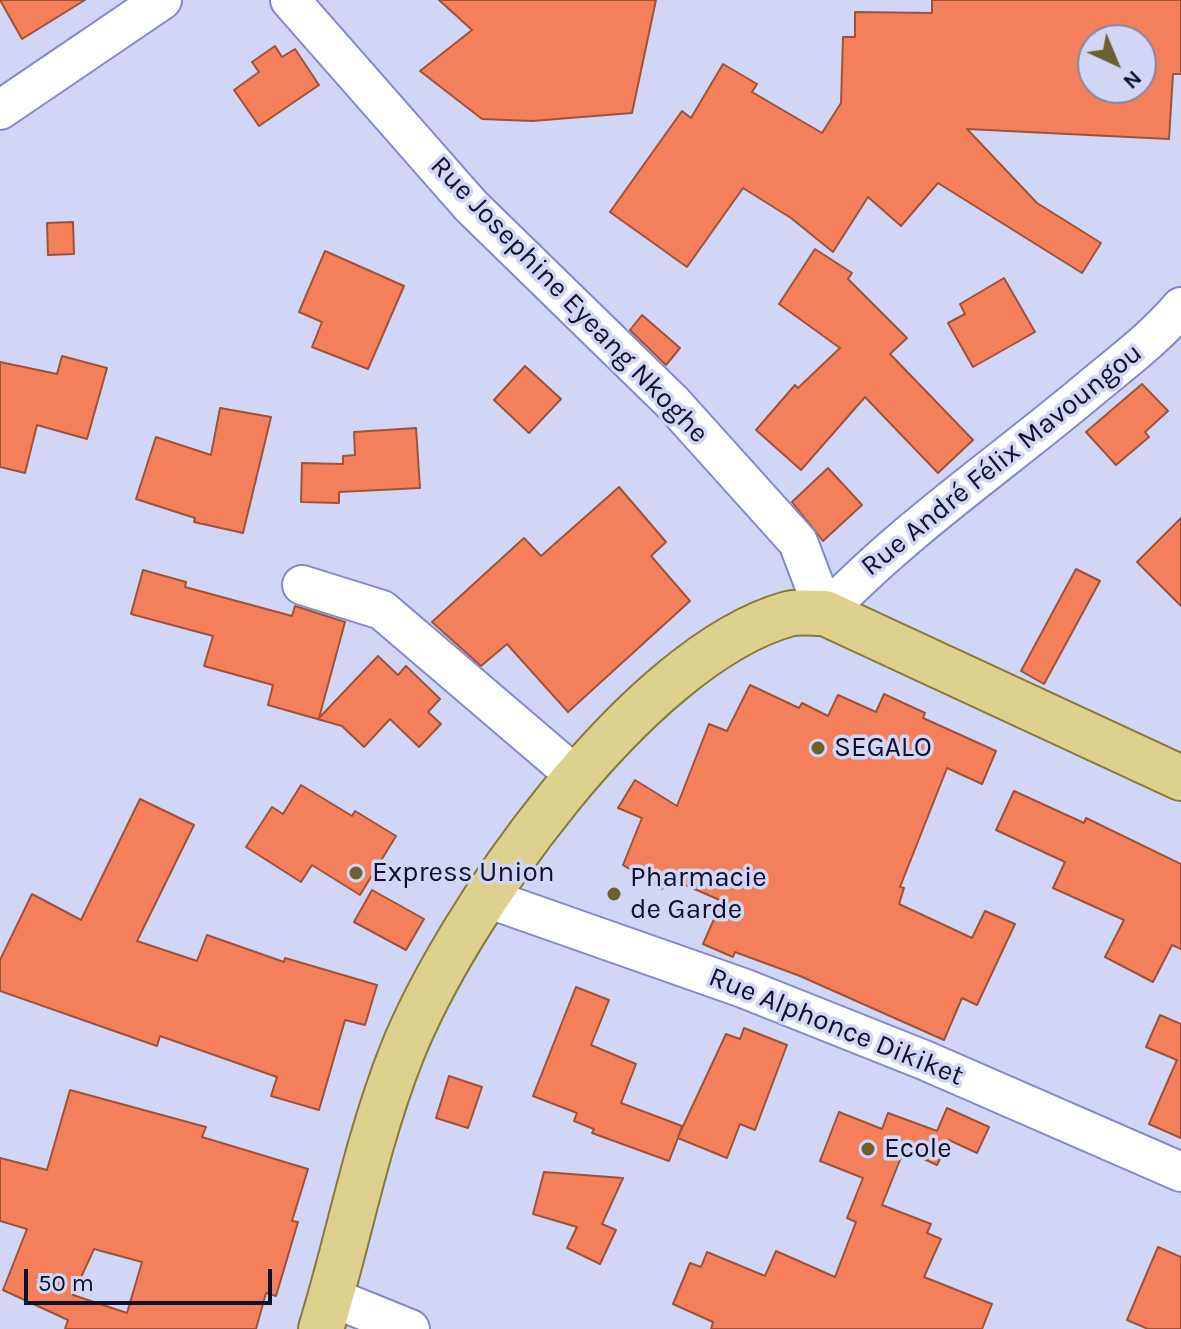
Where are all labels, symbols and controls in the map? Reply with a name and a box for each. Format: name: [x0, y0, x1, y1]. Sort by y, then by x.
north arrow: [1077, 24, 1157, 104]
text: N: [1118, 65, 1147, 95]
street label: Rue Josephine Eyeang Nkoghe: [423, 150, 715, 450]
street label: Rue André Félix Mavoungou: [855, 336, 1149, 584]
place label: SEGALO: [834, 731, 932, 765]
marker: SEGALO: [809, 739, 827, 757]
place label: Express Union: [372, 856, 555, 890]
place label: Pharmacie de Garde: [630, 861, 767, 927]
marker: Express Union: [347, 864, 365, 882]
marker: Pharmacie de Garde: [605, 885, 623, 903]
street label: Rue Alphonce Dikiket: [704, 961, 968, 1093]
place label: Ecole: [884, 1132, 952, 1166]
marker: Ecole: [859, 1140, 877, 1158]
scale bar: [28, 1253, 276, 1303]
text: 50 m: [38, 1269, 94, 1297]

